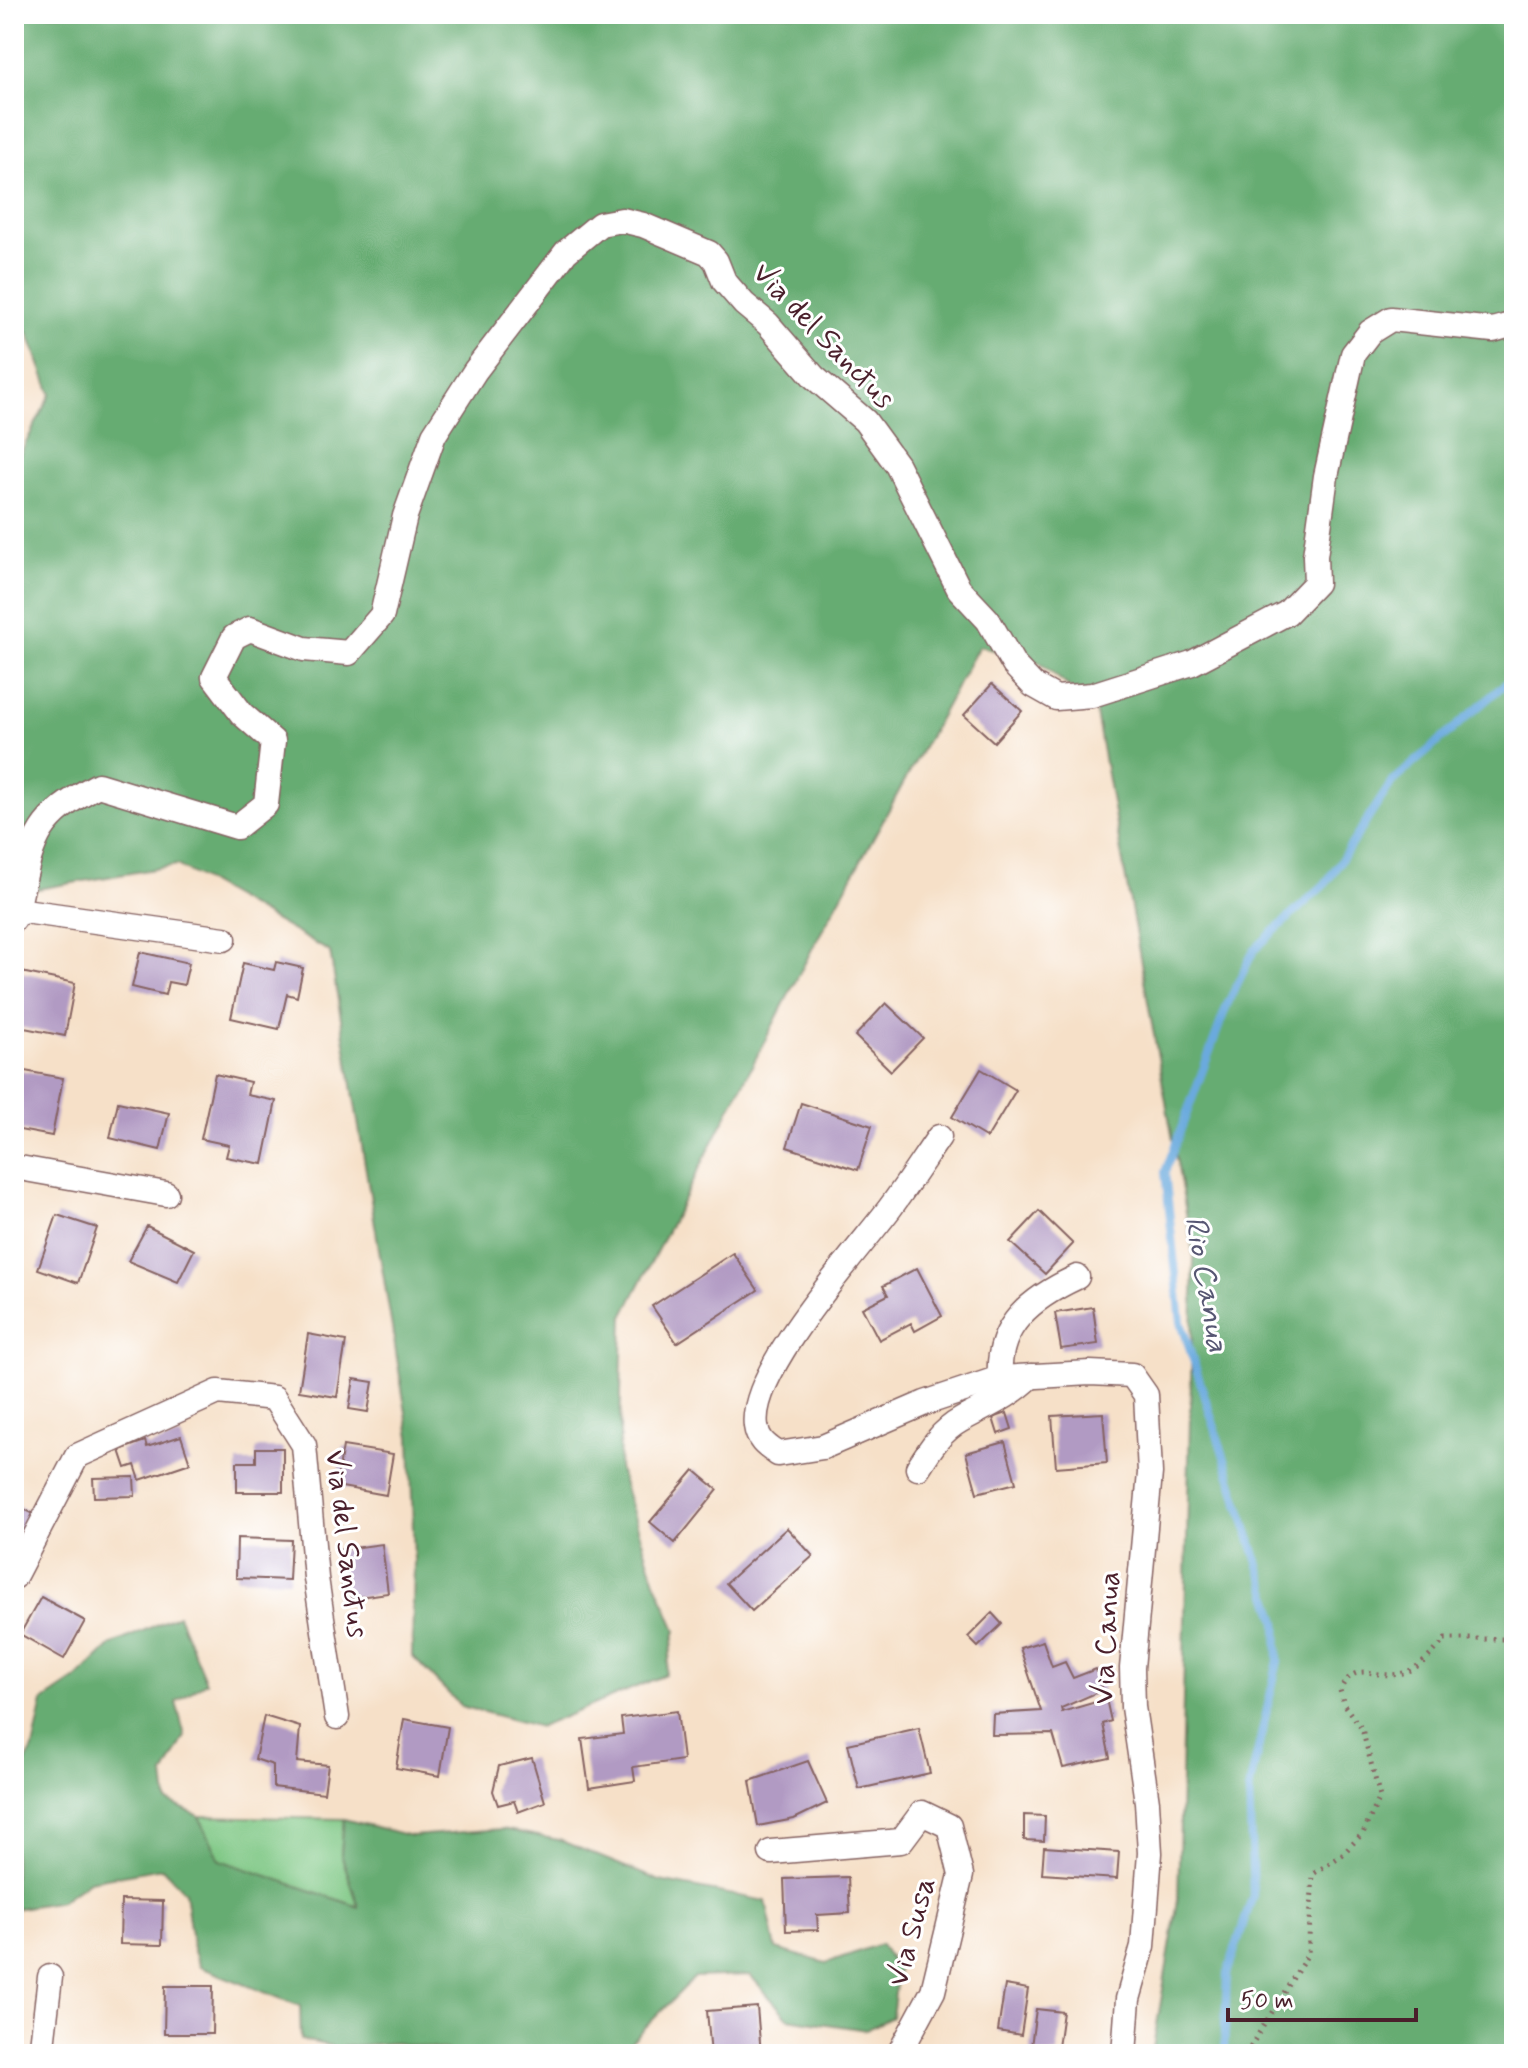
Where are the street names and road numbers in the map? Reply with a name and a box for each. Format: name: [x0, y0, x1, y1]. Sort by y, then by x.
street label: Via del Sanctus: [743, 254, 903, 418]
street label: Via del Sanctus: [315, 1448, 377, 1640]
street label: Via Canua: [1084, 1570, 1130, 1706]
street label: Via Susa: [879, 1873, 945, 1991]

